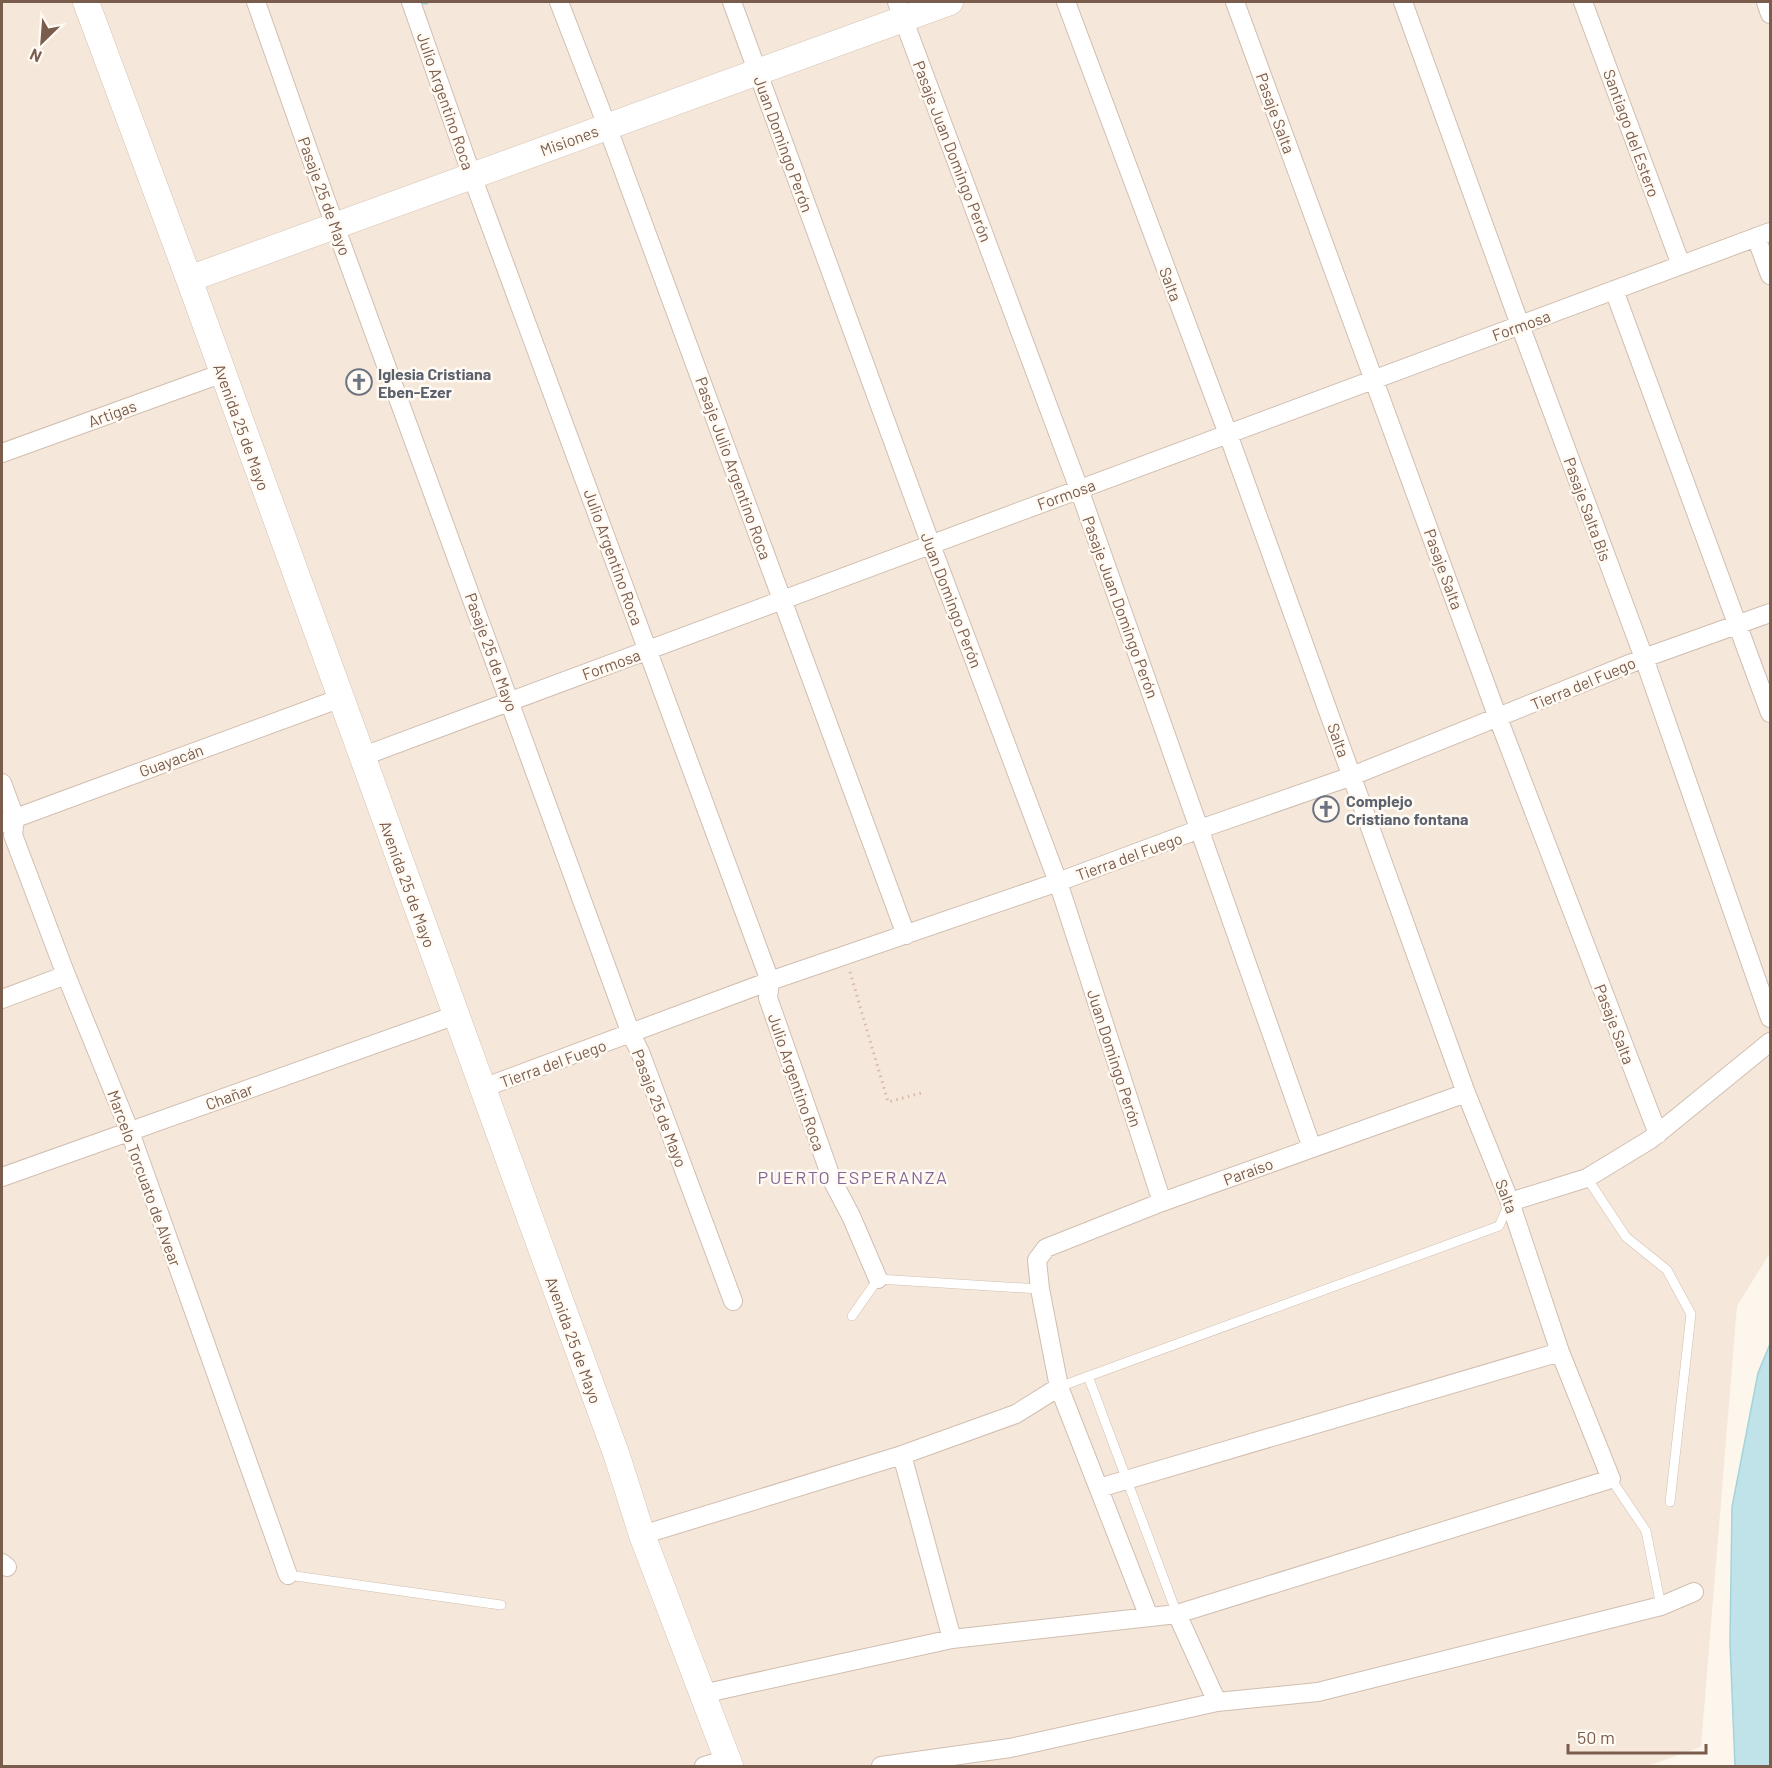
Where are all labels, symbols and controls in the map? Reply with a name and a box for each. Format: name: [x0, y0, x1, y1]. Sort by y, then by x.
north arrow: [12, 12, 72, 72]
street label: Julio Argentino Roca: [414, 30, 478, 172]
text: N: [27, 45, 44, 67]
street label: Pasaje Juan Domingo Perón: [910, 58, 996, 244]
street label: Santiago del Estero: [1600, 66, 1664, 200]
street label: Pasaje Salta: [1253, 70, 1299, 156]
street label: Juan Domingo Perón: [751, 73, 817, 215]
street label: Misiones: [537, 121, 601, 159]
street label: Pasaje 25 de Mayo: [295, 134, 355, 258]
street label: Salta: [1156, 264, 1186, 304]
street label: Formosa: [1489, 306, 1553, 344]
street label: Avenida 25 de Mayo: [210, 361, 274, 493]
place label: Iglesia Cristiana Eben-Ezer: [378, 364, 491, 401]
church icon: Iglesia Cristiana Eben-Ezer: [344, 367, 374, 397]
street label: Pasaje Julio Argentino Roca: [692, 374, 776, 562]
street label: Artigas: [85, 396, 139, 430]
street label: Pasaje Salta Bis: [1560, 454, 1616, 564]
street label: Formosa: [1034, 475, 1098, 513]
street label: Julio Argentino Roca: [580, 486, 648, 628]
street label: Pasaje Juan Domingo Perón: [1079, 513, 1163, 701]
street label: Pasaje Salta: [1421, 526, 1467, 612]
street label: Juan Domingo Perón: [917, 530, 987, 670]
street label: Pasaje 25 de Mayo: [462, 590, 522, 714]
street label: Formosa: [579, 645, 643, 683]
street label: Tierra del Fuego: [1528, 652, 1638, 714]
street label: Salta: [1324, 720, 1354, 760]
street label: Guayacán: [136, 740, 206, 780]
place label: Complejo Cristiano fontana: [1346, 791, 1468, 828]
church icon: Complejo Cristiano fontana: [1311, 794, 1341, 824]
street label: Avenida 25 de Mayo: [376, 818, 440, 950]
street label: Tierra del Fuego: [1073, 828, 1185, 884]
street label: Pasaje Salta: [1591, 981, 1639, 1067]
street label: Juan Domingo Perón: [1084, 987, 1146, 1129]
street label: Julio Argentino Roca: [765, 1011, 829, 1153]
street label: Tierra del Fuego: [497, 1035, 609, 1091]
street label: Pasaje 25 de Mayo: [629, 1046, 691, 1170]
street label: Chañar: [203, 1079, 255, 1113]
street label: Marcelo Torcuato de Alvear: [104, 1087, 186, 1269]
street label: Paraíso: [1221, 1153, 1275, 1189]
district label: PUERTO ESPERANZA: [758, 1166, 948, 1188]
street label: Salta: [1492, 1176, 1522, 1216]
street label: Avenida 25 de Mayo: [542, 1274, 606, 1406]
scale bar: [1568, 1717, 1706, 1755]
text: 50 m: [1577, 1726, 1615, 1748]

